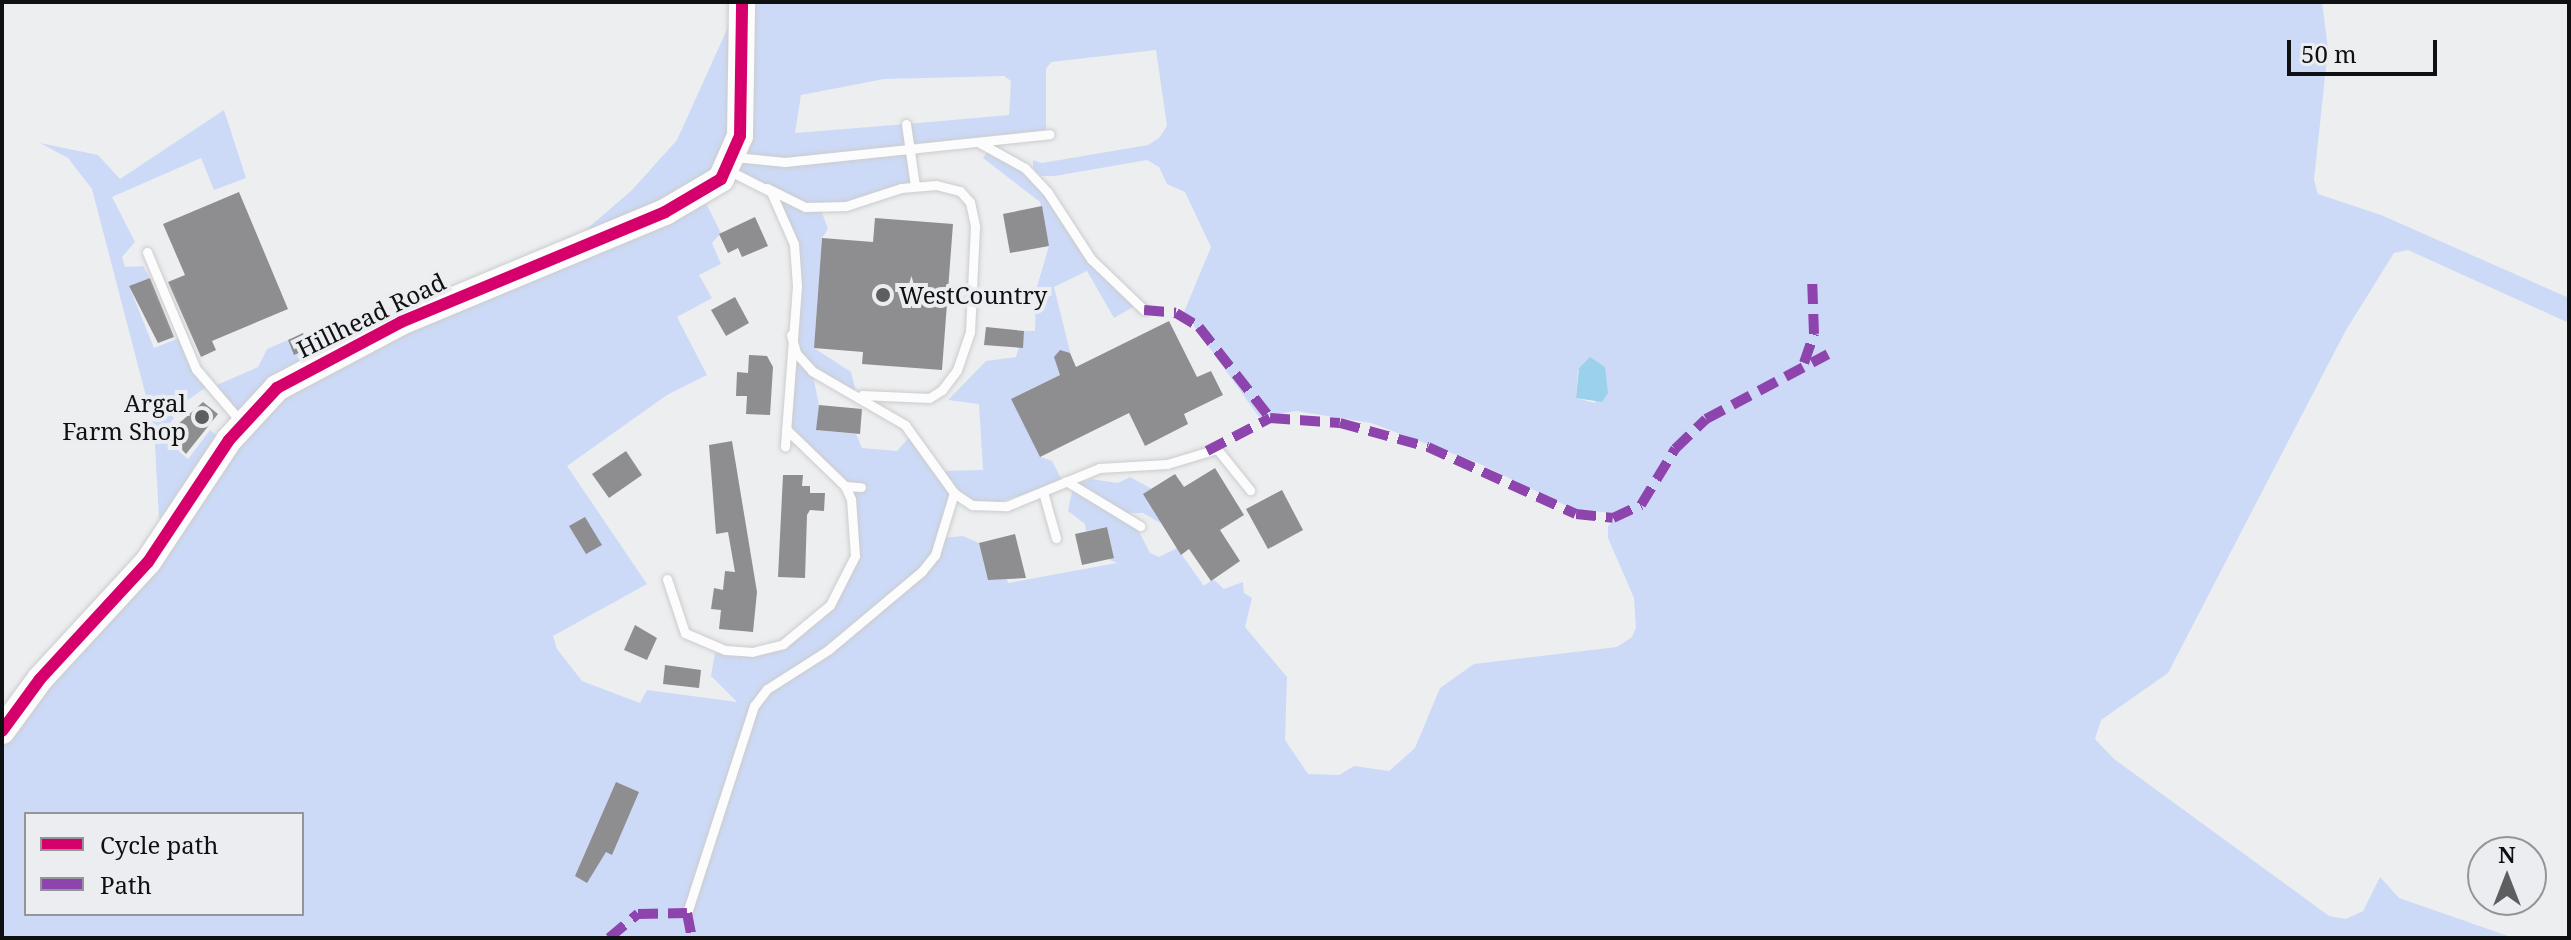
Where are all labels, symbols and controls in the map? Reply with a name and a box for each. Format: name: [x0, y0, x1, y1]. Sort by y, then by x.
scale bar: [2291, 24, 2441, 74]
text: 50 m: [2301, 37, 2357, 70]
street label: Hillhead Road: [292, 267, 450, 363]
place label: WestCountry: [899, 281, 1047, 309]
marker: WestCountry: [874, 286, 892, 304]
place label: Argal Farm Shop: [62, 389, 186, 445]
marker: Argal Farm Shop: [193, 408, 211, 426]
legend: [24, 812, 304, 916]
text: Cycle path: [100, 828, 219, 861]
north arrow: [2467, 836, 2547, 916]
text: N: [2498, 839, 2516, 869]
text: Path: [100, 868, 152, 901]

